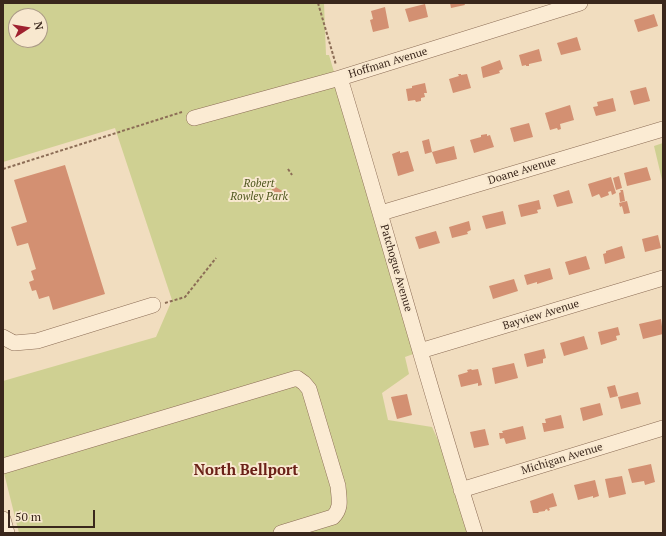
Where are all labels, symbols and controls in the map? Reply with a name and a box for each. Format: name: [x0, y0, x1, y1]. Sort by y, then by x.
north arrow: [8, 8, 48, 48]
text: N: [31, 20, 46, 31]
street label: Hoffman Avenue: [347, 45, 429, 81]
street label: Doane Avenue: [487, 154, 557, 188]
park label: Robert Rowley Park: [230, 177, 288, 203]
street label: Patchogue Avenue: [377, 223, 415, 313]
street label: Bayview Avenue: [501, 297, 581, 333]
street label: Michigan Avenue: [520, 440, 604, 478]
district label: North Bellport: [194, 462, 298, 480]
scale bar: [10, 502, 97, 528]
text: 50 m: [15, 509, 41, 524]

